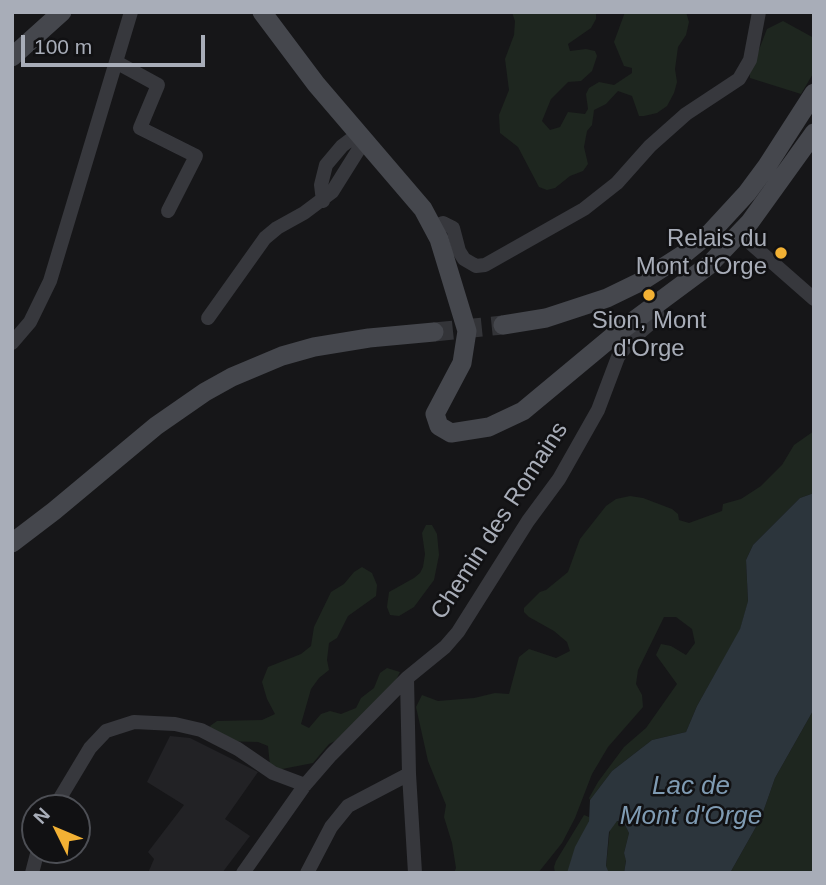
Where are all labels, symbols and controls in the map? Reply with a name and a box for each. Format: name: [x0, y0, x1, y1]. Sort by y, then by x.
scale bar: [24, 21, 208, 65]
text: 100 m: [34, 35, 92, 58]
place label: Relais du Mont d'Orge: [636, 225, 767, 281]
marker: Relais du Mont d'Orge: [773, 245, 789, 261]
marker: Sion, Mont d'Orge: [641, 287, 657, 303]
place label: Sion, Mont d'Orge: [592, 307, 706, 363]
street label: Chemin des Romains: [425, 417, 575, 625]
water label: Lac de Mont d'Orge: [620, 771, 762, 832]
north arrow: [21, 794, 91, 864]
text: N: [29, 804, 54, 828]

